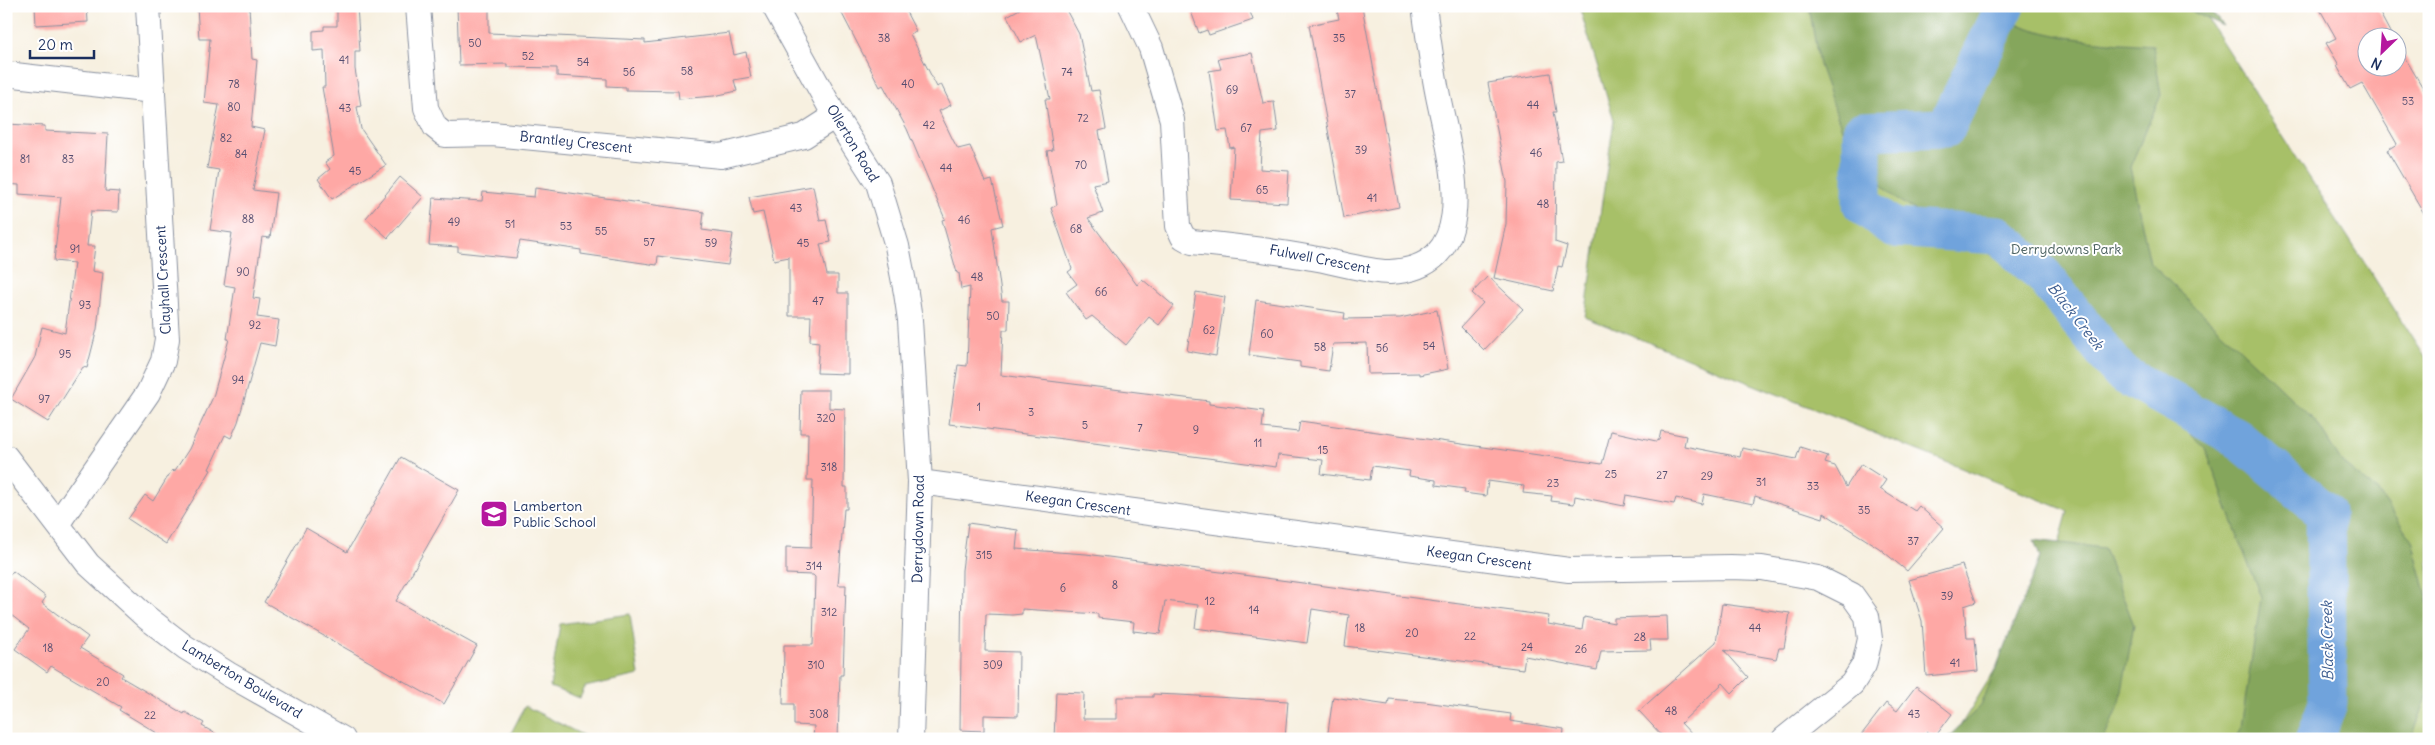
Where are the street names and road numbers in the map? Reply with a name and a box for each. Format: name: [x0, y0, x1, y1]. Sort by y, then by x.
street label: Ollerton Road: [823, 101, 883, 185]
street label: Brantley Crescent: [519, 127, 633, 157]
street label: Clayhall Crescent: [151, 225, 175, 335]
street label: Fulwell Crescent: [1268, 240, 1372, 278]
street label: Derrydown Road: [908, 475, 928, 583]
street label: Keegan Crescent: [1024, 487, 1132, 519]
street label: Keegan Crescent: [1425, 542, 1533, 574]
street label: Lamberton Boulevard: [179, 636, 305, 722]

